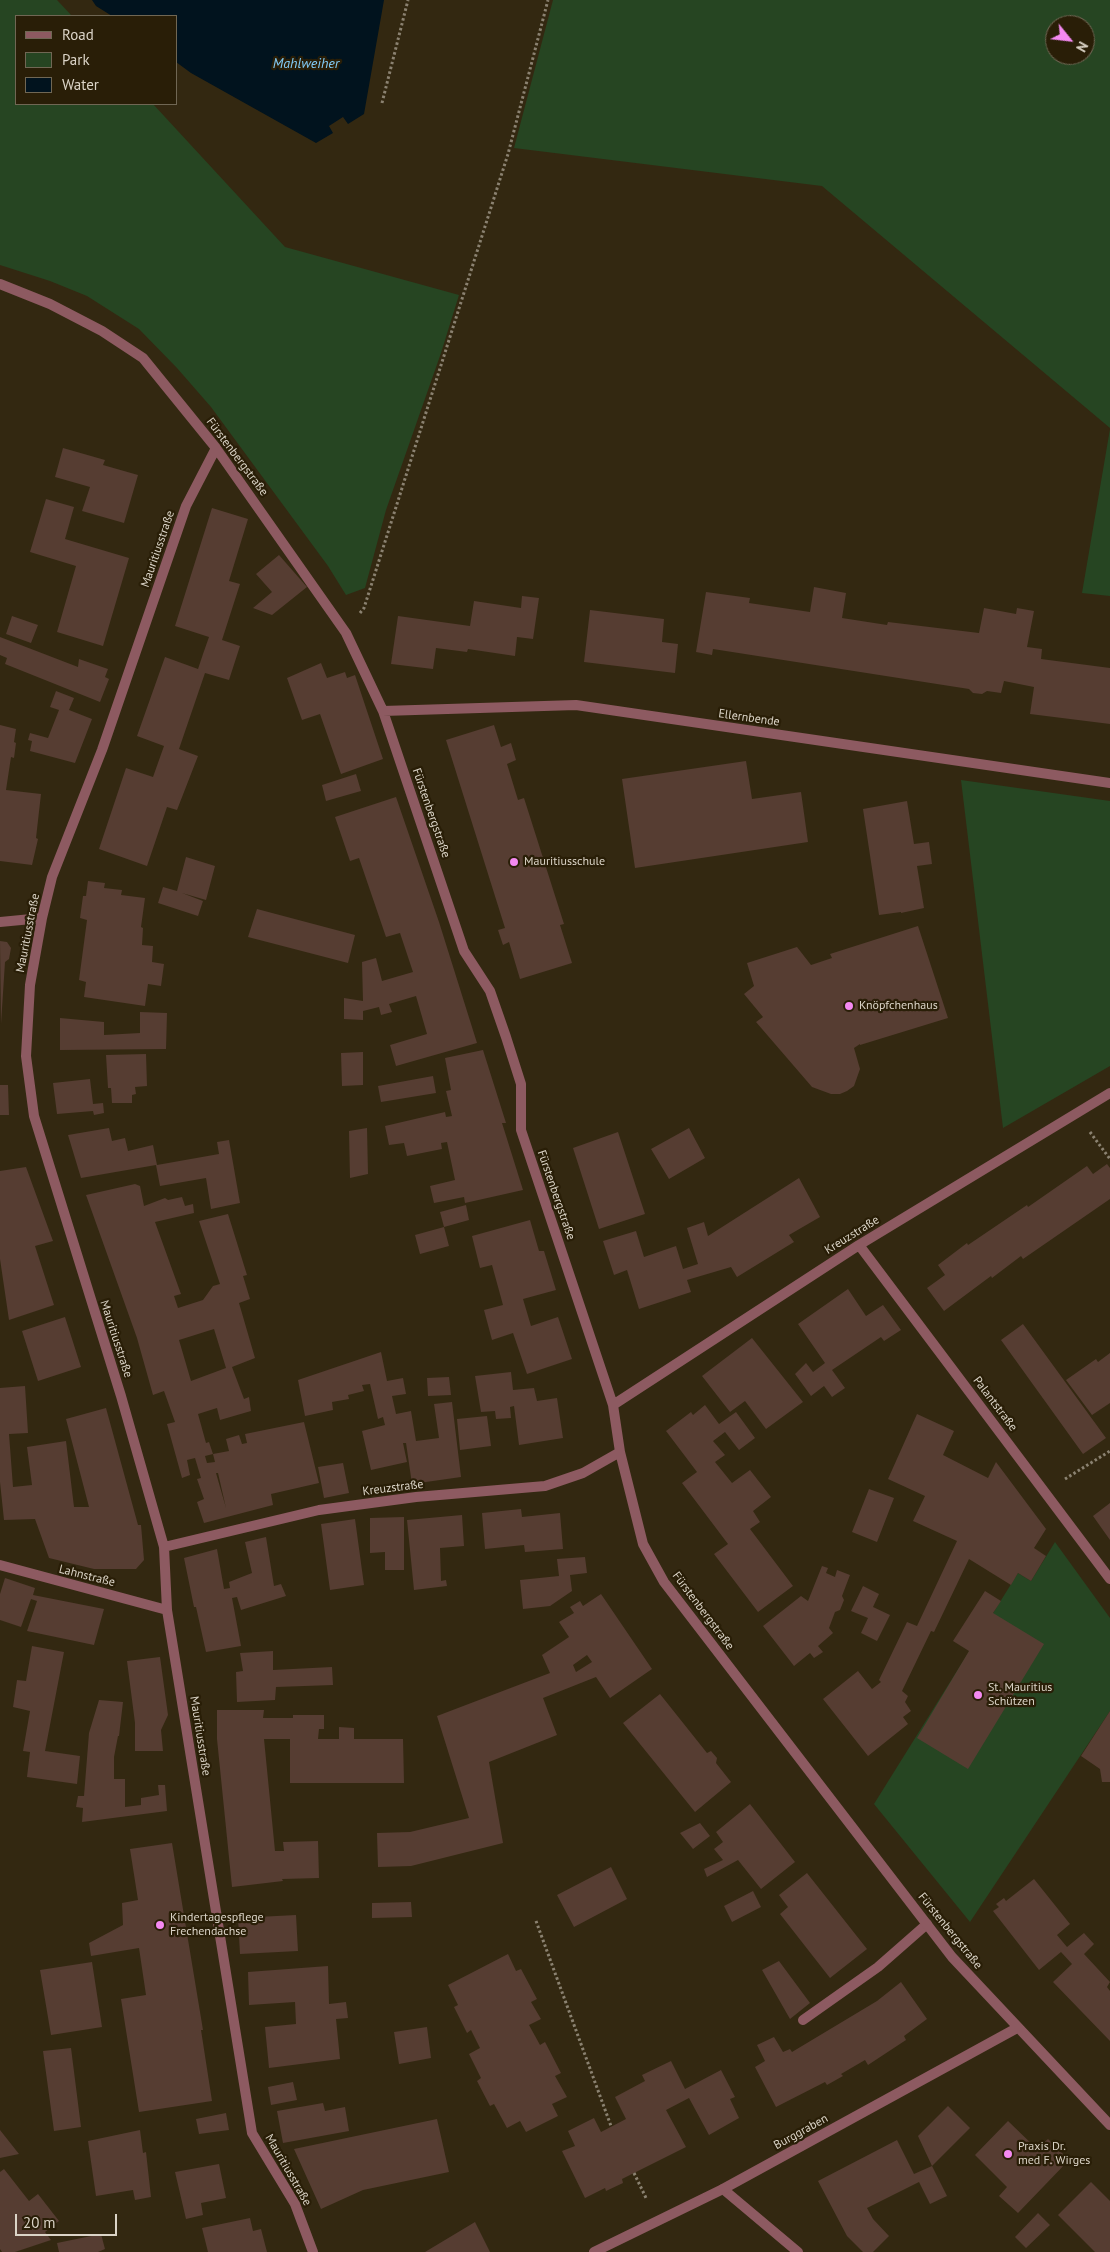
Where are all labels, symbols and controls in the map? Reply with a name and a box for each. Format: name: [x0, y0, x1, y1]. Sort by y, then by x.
legend: [15, 15, 178, 105]
north arrow: [1045, 15, 1095, 65]
text: Road: [62, 25, 94, 44]
text: N: [1072, 38, 1092, 55]
text: Park: [62, 50, 90, 69]
water label: Mahlweiher: [273, 56, 339, 72]
text: Water: [62, 75, 99, 94]
street label: Fürstenbergstraße: [203, 415, 271, 499]
street label: Mauritiusstraße: [138, 509, 178, 589]
street label: Ellernbende: [717, 707, 781, 729]
street label: Fürstenbergstraße: [409, 766, 453, 860]
place label: Mauritiusschule: [524, 855, 605, 869]
marker: Mauritiusschule: [508, 856, 520, 868]
street label: Mauritiusstraße: [13, 892, 43, 974]
place label: Knöpfchenhaus: [859, 999, 938, 1013]
marker: Knöpfchenhaus: [843, 1000, 855, 1012]
street label: Fürstenbergstraße: [534, 1148, 578, 1242]
street label: Kreuzstraße: [822, 1213, 882, 1257]
street label: Mauritiusstraße: [97, 1299, 135, 1379]
street label: Palantstraße: [970, 1374, 1020, 1434]
street label: Kreuzstraße: [362, 1477, 424, 1499]
street label: Lahnstraße: [57, 1562, 117, 1590]
street label: Fürstenbergstraße: [669, 1569, 737, 1653]
place label: St. Mauritius Schützen: [988, 1681, 1052, 1709]
marker: St. Mauritius Schützen: [972, 1689, 984, 1701]
street label: Mauritiusstraße: [187, 1695, 213, 1777]
street label: Fürstenbergstraße: [915, 1890, 985, 1972]
place label: Kindertagespflege Frechendachse: [170, 1911, 264, 1939]
marker: Kindertagespflege Frechendachse: [154, 1919, 166, 1931]
street label: Burggraben: [771, 2111, 831, 2153]
street label: Mauritiusstraße: [262, 2132, 314, 2208]
place label: Praxis Dr. med F. Wirges: [1018, 2140, 1090, 2168]
marker: Praxis Dr. med F. Wirges: [1002, 2148, 1014, 2160]
scale bar: [18, 2204, 120, 2236]
text: 20 m: [23, 2213, 56, 2232]

